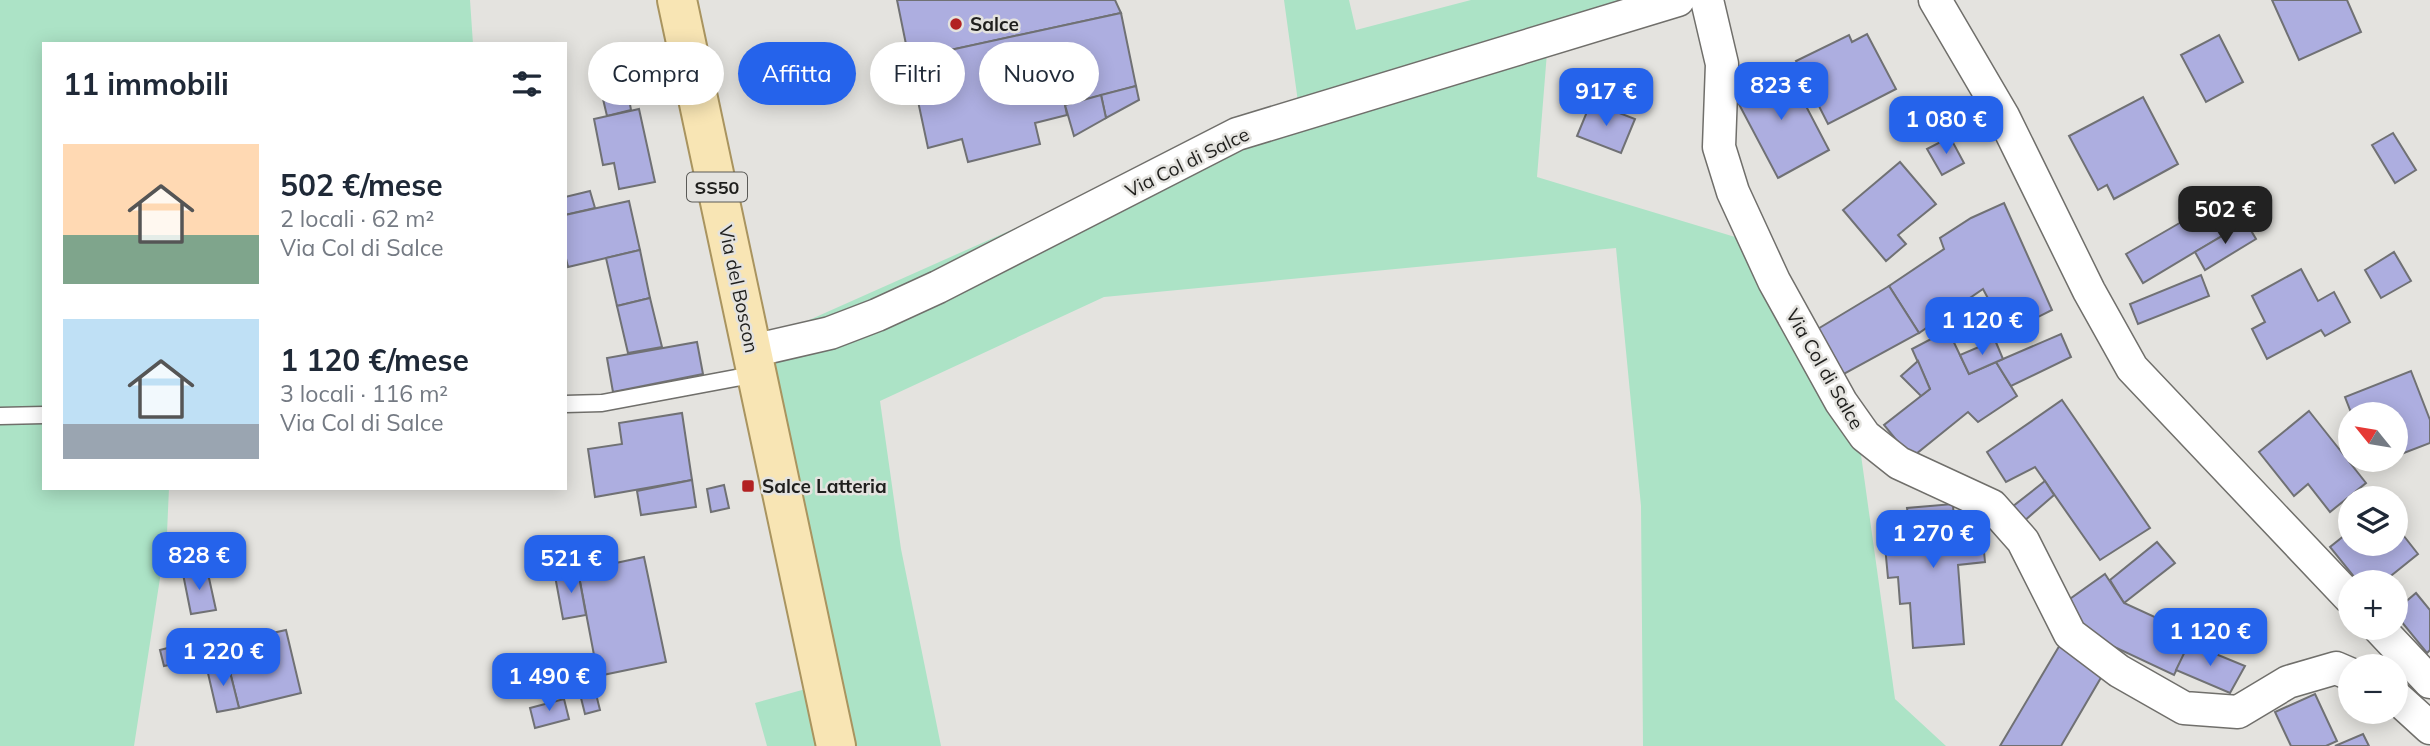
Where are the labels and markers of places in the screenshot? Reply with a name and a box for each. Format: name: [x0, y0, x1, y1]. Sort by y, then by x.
place label: Salce: [970, 12, 1019, 36]
marker: Salce: [948, 16, 964, 32]
pin: 823 €: [1732, 62, 1830, 122]
pin: 917 €: [1557, 68, 1655, 128]
pin: 1 080 €: [1881, 96, 2011, 156]
pin: 502 €: [2176, 187, 2274, 246]
pin: 1 120 €: [1917, 298, 2047, 357]
place label: Salce Latteria: [762, 474, 887, 498]
marker: Salce Latteria: [740, 478, 756, 494]
pin: 1 270 €: [1868, 510, 1998, 570]
pin: 828 €: [150, 532, 248, 592]
pin: 521 €: [522, 536, 620, 595]
pin: 1 120 €: [2145, 608, 2275, 668]
pin: 1 220 €: [158, 628, 288, 688]
pin: 1 490 €: [484, 654, 614, 713]

